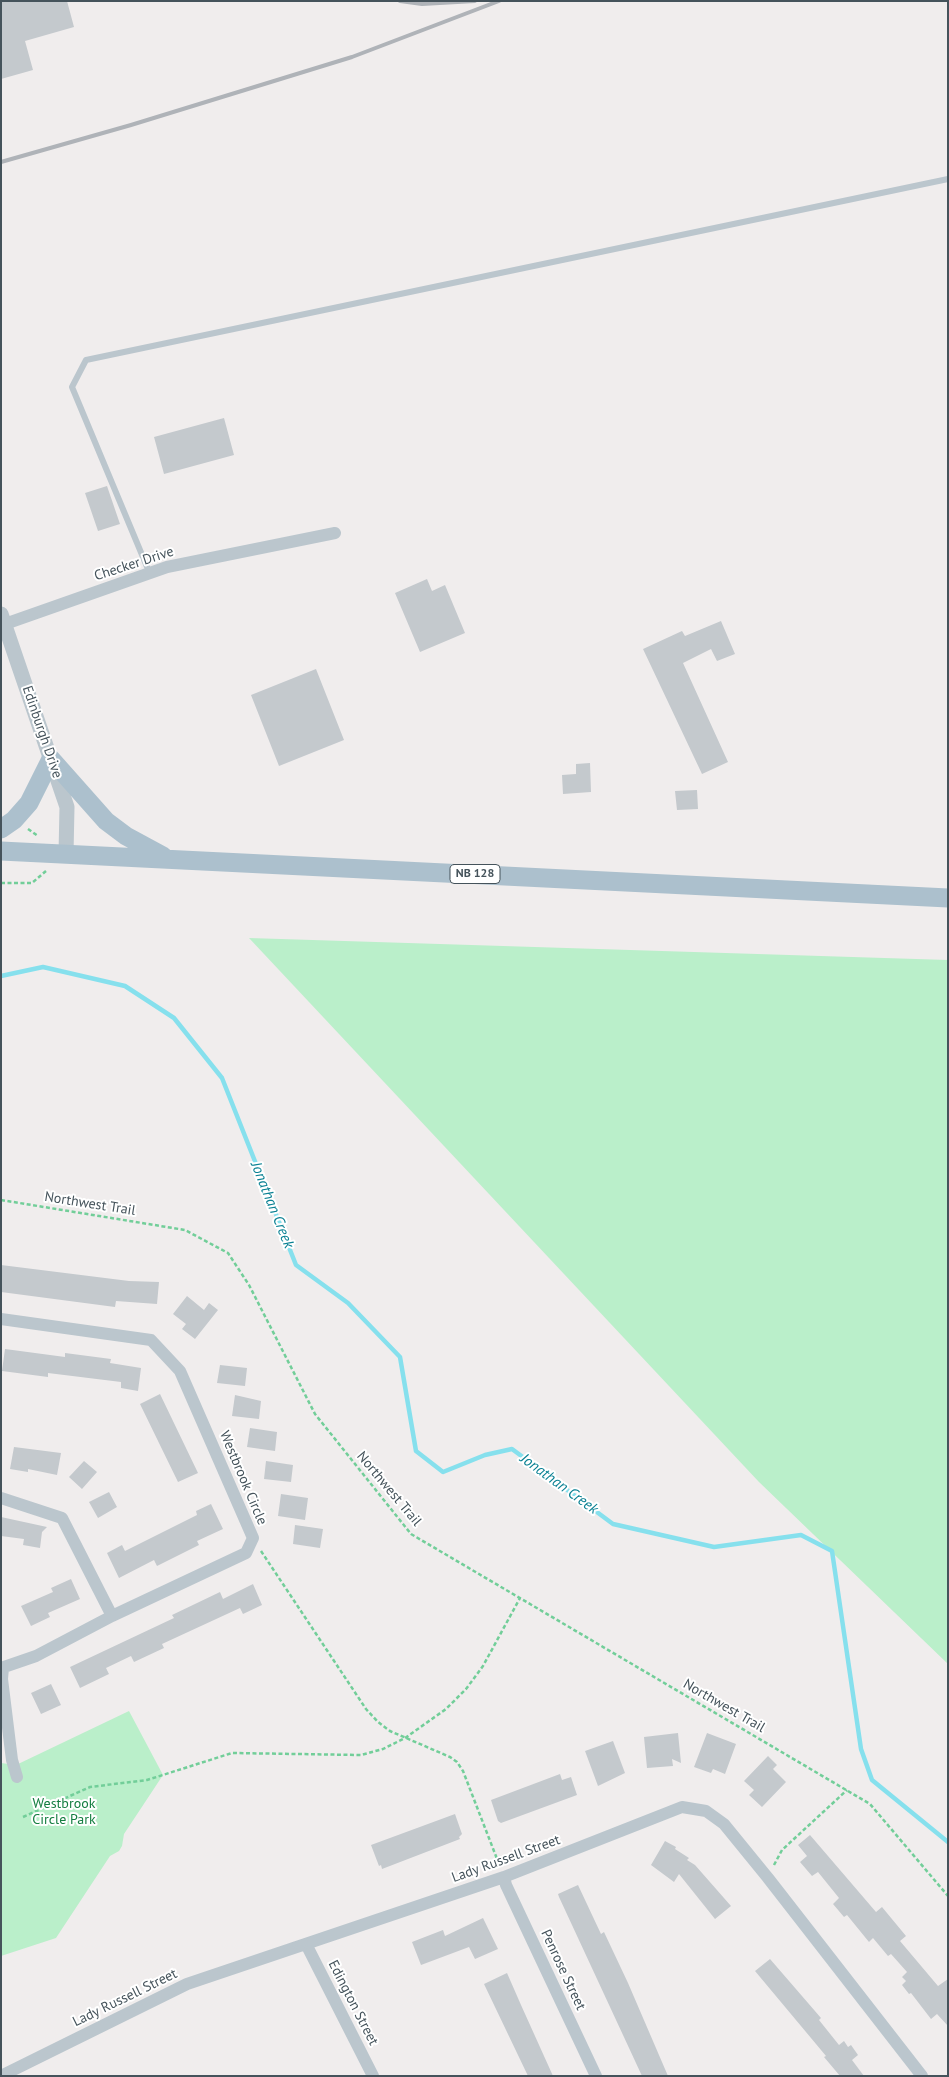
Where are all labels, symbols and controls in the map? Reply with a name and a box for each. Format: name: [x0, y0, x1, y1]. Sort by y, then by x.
street label: Checker Drive: [92, 543, 176, 585]
street label: Edinburgh Drive: [18, 684, 66, 780]
road number: NB 128: [450, 864, 500, 884]
water label: Jonathan Creek: [246, 1159, 298, 1251]
street label: Northwest Trail: [43, 1189, 137, 1219]
street label: Westbrook Circle: [216, 1428, 270, 1528]
street label: Northwest Trail: [353, 1448, 425, 1530]
water label: Jonathan Creek: [517, 1450, 601, 1518]
street label: Northwest Trail: [680, 1676, 768, 1736]
park label: Westbrook Circle Park: [32, 1796, 96, 1828]
street label: Lady Russell Street: [450, 1832, 562, 1886]
street label: Penrose Street: [537, 1927, 589, 2013]
street label: Edington Street: [324, 1958, 382, 2048]
street label: Lady Russell Street: [70, 1965, 180, 2031]

